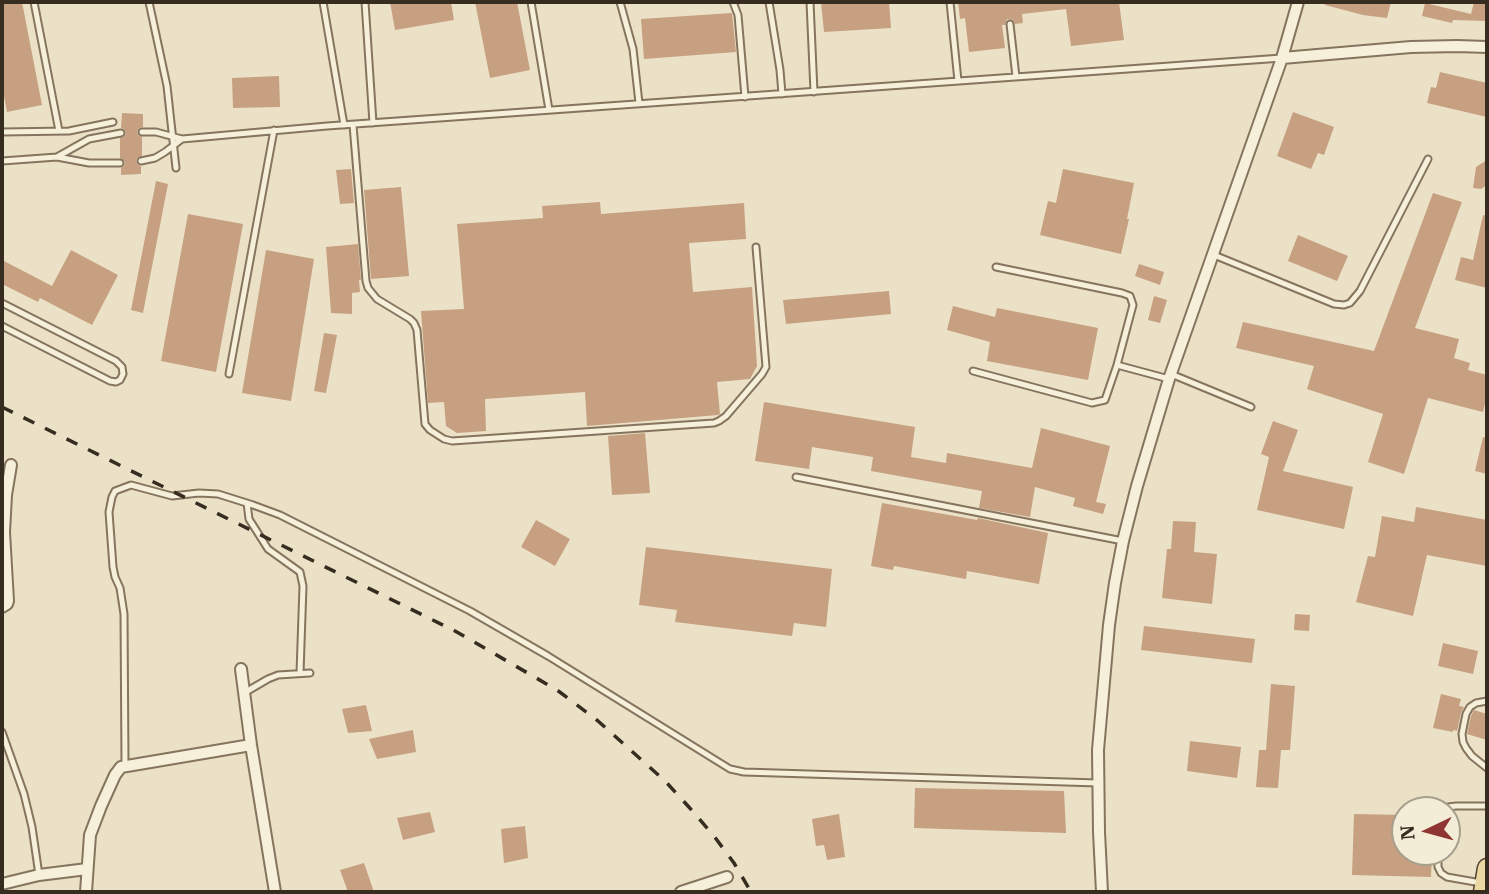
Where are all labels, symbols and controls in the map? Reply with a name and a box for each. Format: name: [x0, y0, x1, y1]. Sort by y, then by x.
north arrow: [1391, 796, 1461, 866]
text: N: [1394, 824, 1420, 841]

